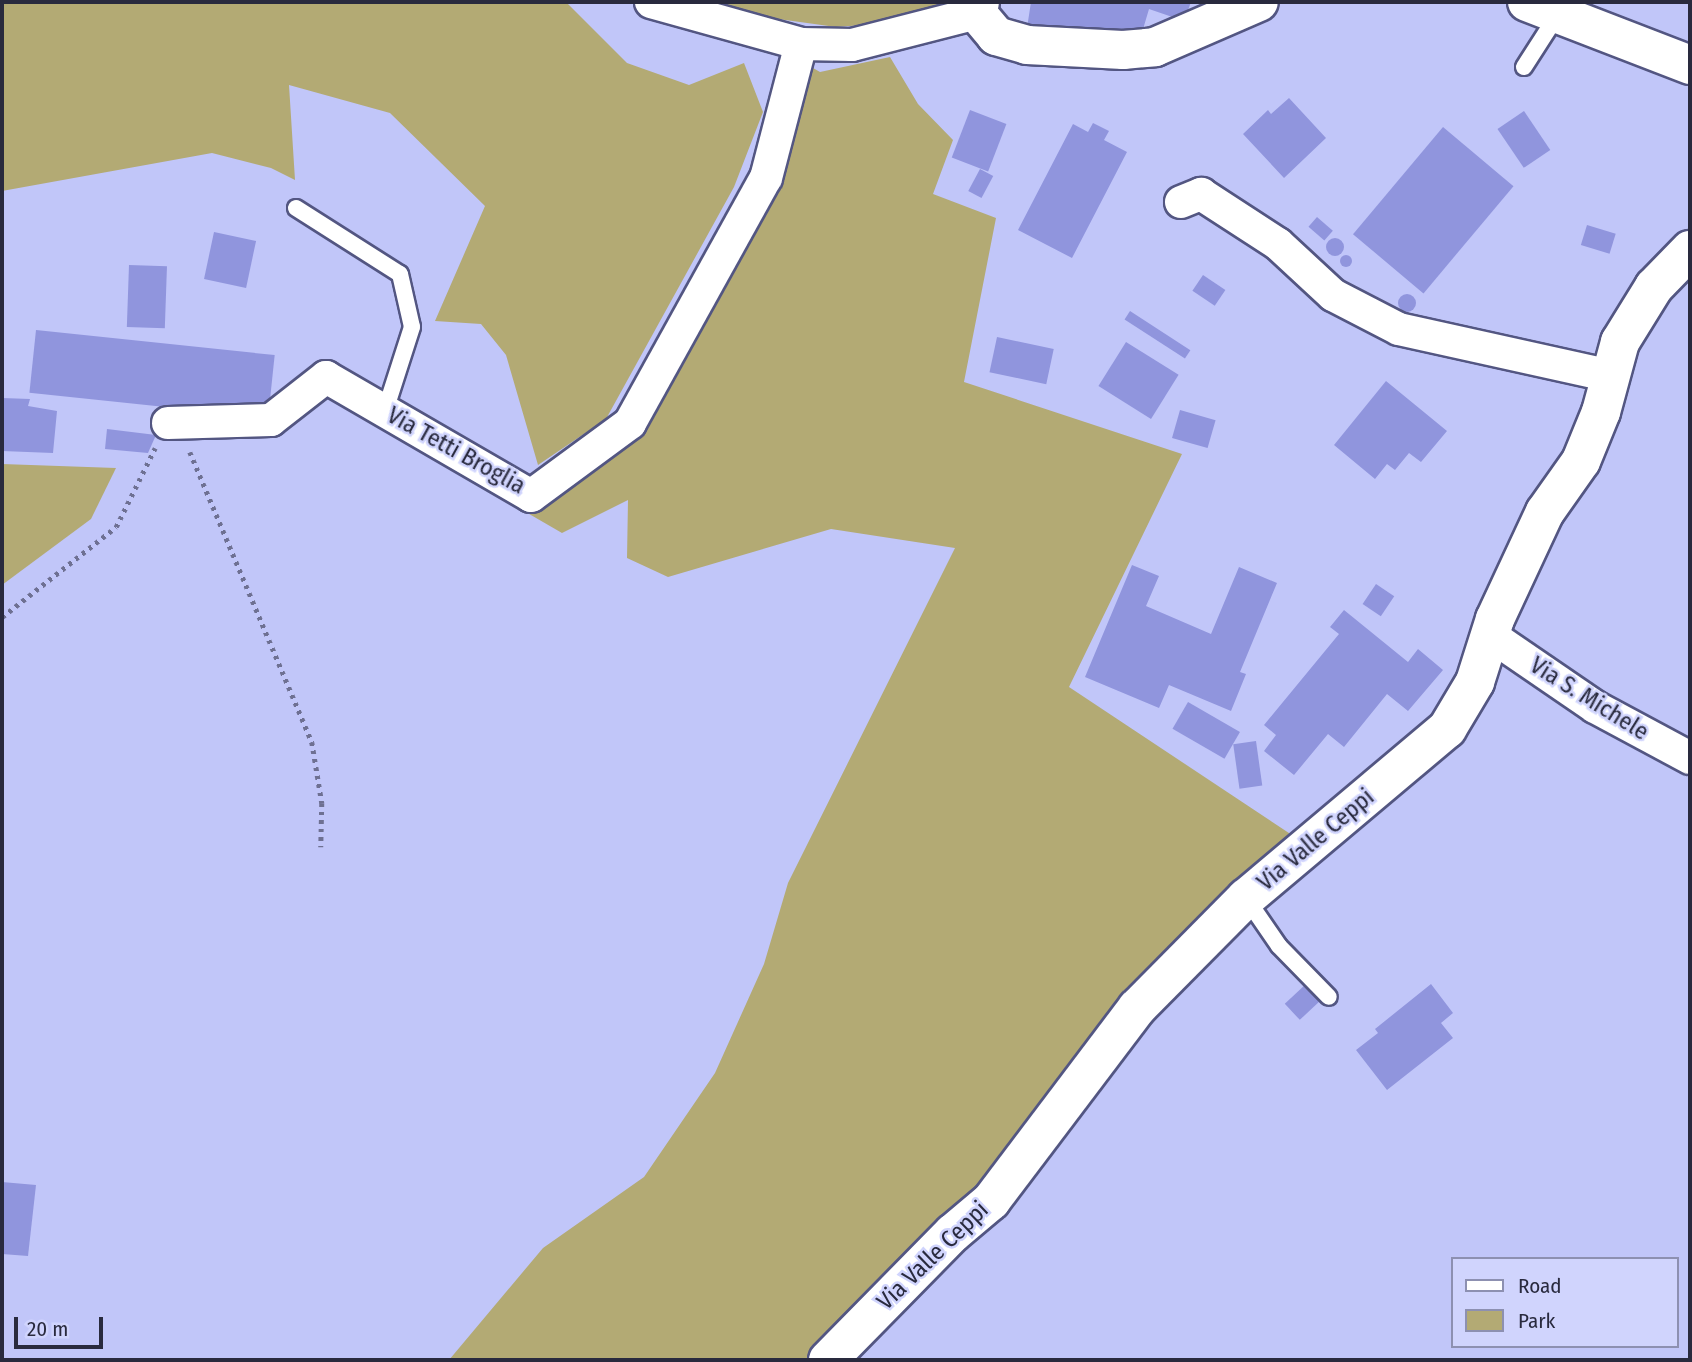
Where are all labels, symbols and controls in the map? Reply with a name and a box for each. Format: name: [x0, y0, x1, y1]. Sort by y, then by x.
street label: Via Tetti Broglia: [382, 401, 530, 501]
street label: Via S. Michele: [1524, 651, 1654, 747]
street label: Via Valle Ceppi: [1252, 783, 1380, 897]
street label: Via Valle Ceppi: [871, 1196, 995, 1316]
legend: [1450, 1257, 1678, 1348]
text: Road: [1518, 1273, 1562, 1299]
scale bar: [18, 1302, 107, 1346]
text: Park: [1518, 1308, 1555, 1334]
text: 20 m: [27, 1316, 68, 1342]

